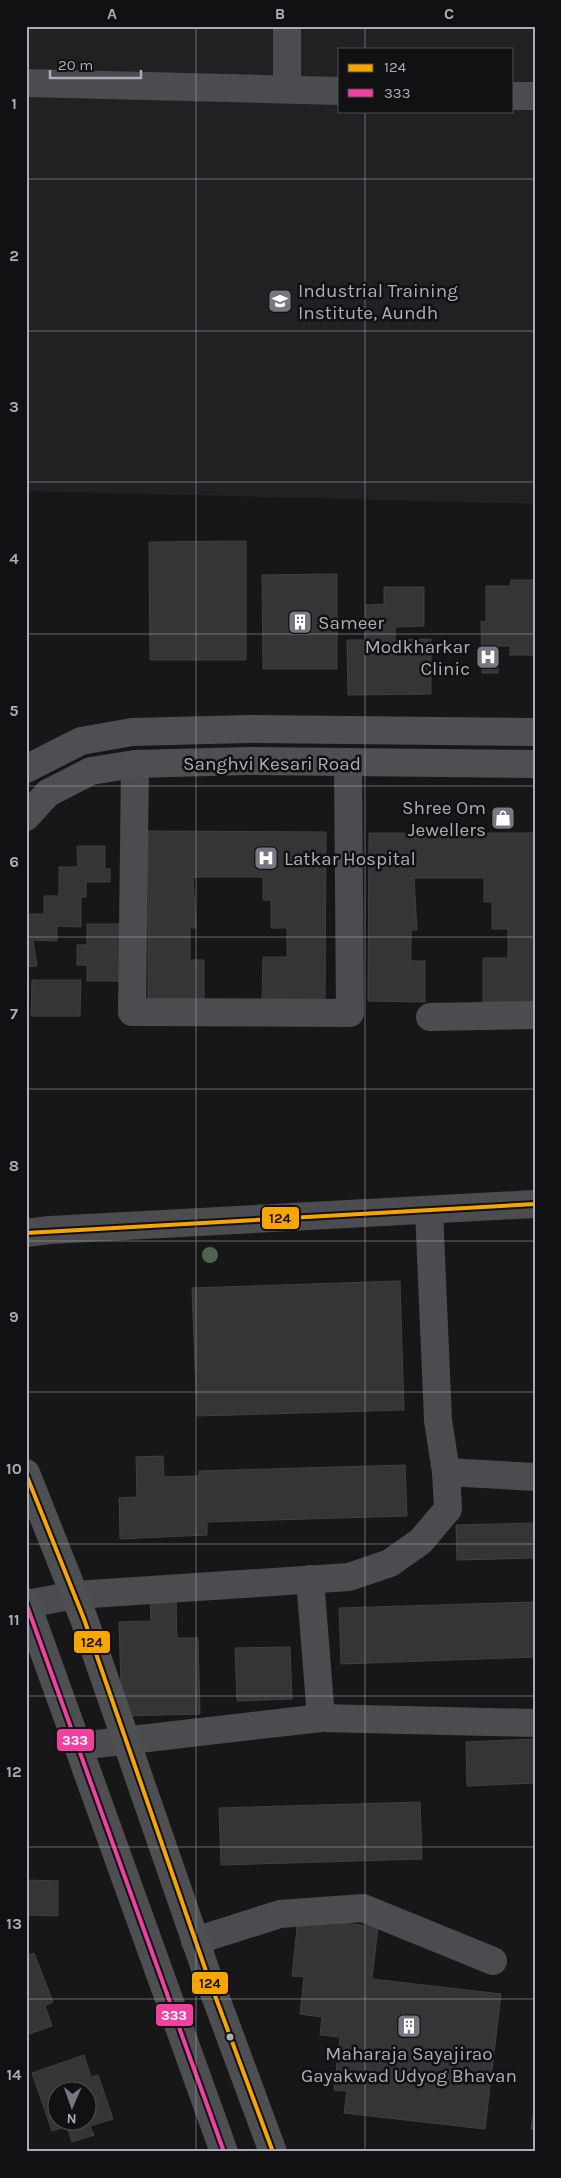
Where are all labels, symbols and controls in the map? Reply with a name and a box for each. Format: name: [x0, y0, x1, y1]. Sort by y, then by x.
text: A: [107, 4, 117, 23]
text: B: [275, 4, 285, 23]
text: C: [444, 4, 454, 23]
scale bar: [50, 48, 141, 80]
legend: [338, 48, 514, 112]
text: 20 m: [58, 56, 93, 74]
text: 124: [384, 58, 407, 76]
text: 333: [384, 84, 411, 102]
text: 1: [11, 94, 17, 113]
text: 2: [9, 246, 19, 265]
place label: Industrial Training Institute, Aundh: [298, 280, 458, 324]
school or university icon: Industrial Training Institute, Aundh: [267, 288, 293, 314]
text: 3: [9, 397, 19, 416]
text: 4: [9, 549, 19, 568]
building icon: Sameer: [287, 609, 313, 635]
place label: Sameer: [318, 612, 384, 634]
place label: Modkharkar Clinic: [365, 636, 470, 680]
hospital icon: Modkharkar Clinic: [475, 644, 501, 670]
text: 5: [9, 701, 19, 720]
street label: Sanghvi Kesari Road: [183, 753, 361, 775]
place label: Shree Om Jewellers: [402, 797, 486, 841]
shop icon: Shree Om Jewellers: [490, 805, 516, 831]
hospital icon: Latkar Hospital: [253, 845, 279, 871]
place label: Latkar Hospital: [284, 848, 416, 870]
text: 6: [9, 852, 19, 871]
text: 7: [10, 1004, 18, 1023]
text: 8: [9, 1156, 19, 1175]
line badge: 124: [261, 1206, 300, 1230]
text: 124: [269, 1210, 292, 1227]
text: 9: [9, 1307, 19, 1326]
text: 10: [6, 1459, 22, 1478]
text: 11: [8, 1610, 20, 1629]
line badge: 124: [73, 1630, 111, 1654]
text: 124: [81, 1634, 104, 1651]
line badge: 333: [56, 1728, 95, 1752]
text: 333: [62, 1732, 88, 1749]
text: 12: [6, 1762, 22, 1781]
text: 13: [6, 1914, 22, 1933]
line badge: 124: [191, 1971, 229, 1995]
text: 124: [199, 1975, 222, 1992]
line badge: 333: [155, 2003, 194, 2027]
text: 333: [161, 2007, 187, 2024]
building icon: Maharaja Sayajirao Gayakwad Udyog Bhavan: [396, 2013, 422, 2039]
unlabelled marker: [225, 2032, 235, 2042]
place label: Maharaja Sayajirao Gayakwad Udyog Bhavan: [301, 2043, 517, 2087]
text: 14: [6, 2065, 22, 2084]
north arrow: [48, 2080, 98, 2130]
text: N: [66, 2110, 77, 2127]

